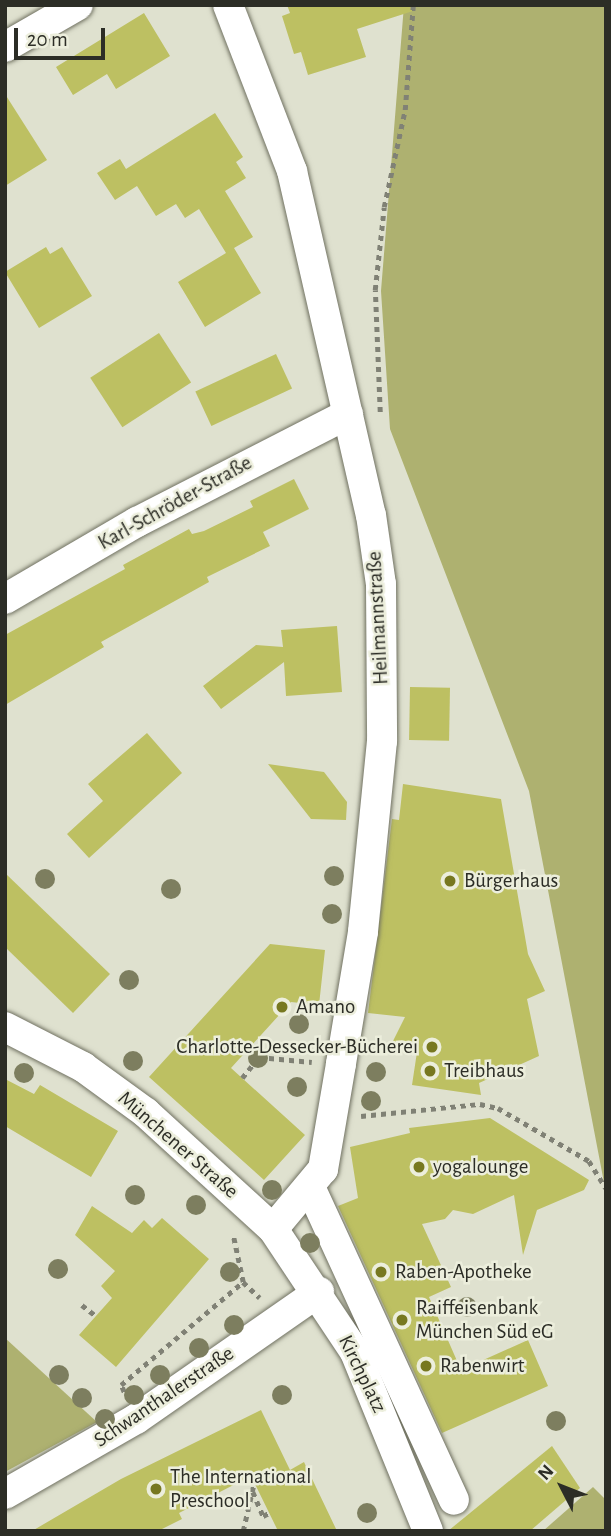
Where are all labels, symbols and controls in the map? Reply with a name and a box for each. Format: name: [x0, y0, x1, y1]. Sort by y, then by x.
scale bar: [18, 14, 108, 58]
text: 20 m: [27, 29, 68, 50]
street label: Karl-Schröder-Straße: [94, 450, 256, 556]
street label: Heilmannstraße: [362, 551, 394, 685]
place label: Bürgerhaus: [464, 868, 558, 894]
marker: Bürgerhaus: [442, 873, 458, 889]
place label: Amano: [296, 994, 355, 1020]
marker: Amano: [274, 999, 290, 1015]
place label: Charlotte-Dessecker-Bücherei: [176, 1034, 418, 1060]
marker: Charlotte-Dessecker-Bücherei: [424, 1039, 440, 1055]
place label: Treibhaus: [444, 1058, 524, 1084]
marker: Treibhaus: [422, 1063, 438, 1079]
street label: Münchener Straße: [113, 1086, 243, 1204]
place label: yogalounge: [433, 1154, 528, 1180]
marker: yogalounge: [411, 1159, 427, 1175]
place label: Raben-Apotheke: [395, 1259, 532, 1285]
marker: Raben-Apotheke: [373, 1264, 389, 1280]
place label: Raiffeisenbank München Süd eG: [416, 1295, 554, 1345]
marker: Raiffeisenbank München Süd eG: [394, 1312, 410, 1328]
street label: Kirchplatz: [332, 1331, 392, 1417]
street label: Schwanthalerstraße: [89, 1341, 239, 1453]
place label: Rabenwirt: [440, 1353, 525, 1379]
marker: Rabenwirt: [418, 1358, 434, 1374]
north arrow: [527, 1452, 597, 1522]
text: N: [535, 1461, 558, 1484]
place label: The International Preschool: [170, 1464, 311, 1514]
marker: The International Preschool: [148, 1481, 164, 1497]

